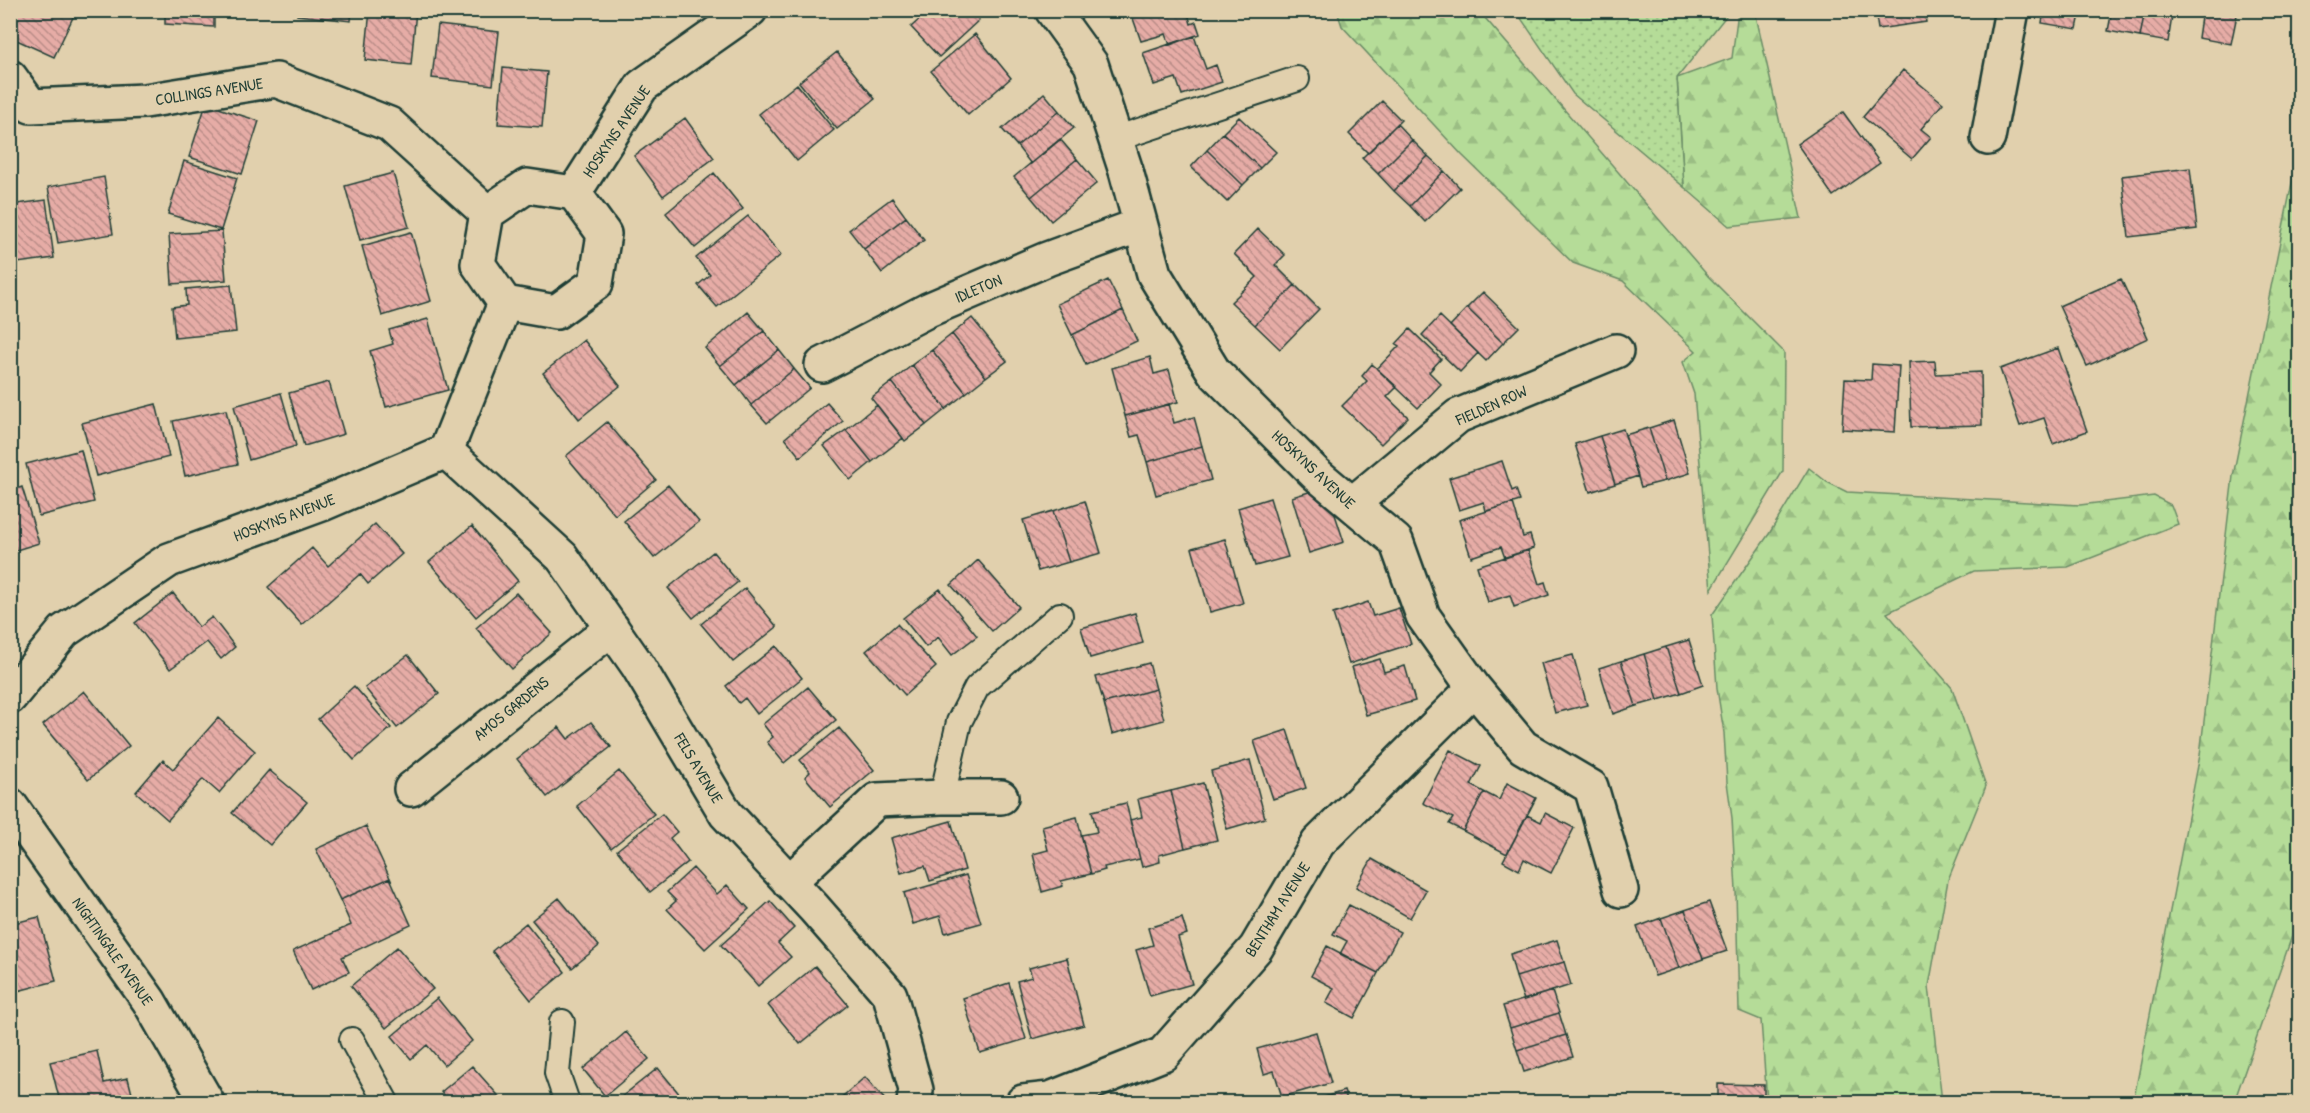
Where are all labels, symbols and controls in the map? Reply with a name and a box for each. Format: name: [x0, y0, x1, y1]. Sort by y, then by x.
street label: COLLINGS AVENUE: [154, 72, 264, 110]
street label: HOSKYNS AVENUE: [577, 81, 655, 181]
street label: IDLETON: [951, 268, 1005, 308]
street label: FIELDEN ROW: [1451, 380, 1530, 431]
street label: HOSKYNS AVENUE: [1267, 424, 1361, 514]
street label: HOSKYNS AVENUE: [230, 488, 338, 546]
street label: AMOS GARDENS: [469, 671, 554, 745]
street label: FELS AVENUE: [669, 728, 729, 807]
street label: BENTHAM AVENUE: [1239, 857, 1315, 961]
street label: NIGHTINGALE AVENUE: [67, 892, 159, 1010]

